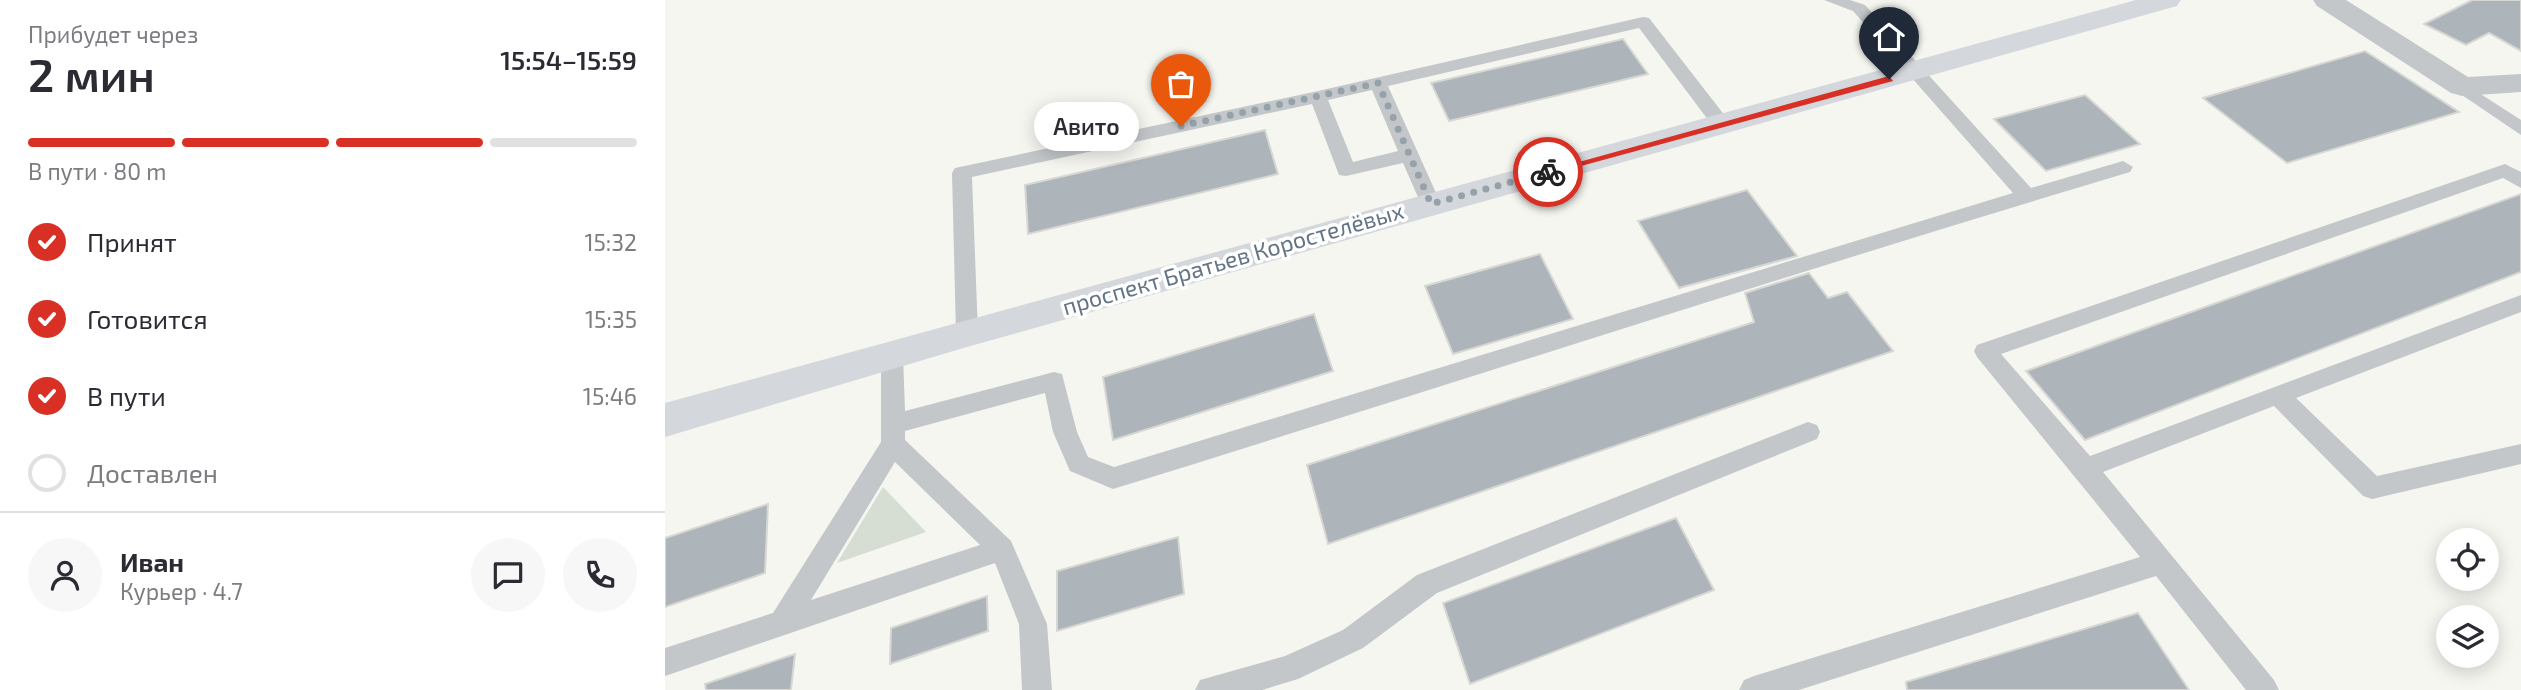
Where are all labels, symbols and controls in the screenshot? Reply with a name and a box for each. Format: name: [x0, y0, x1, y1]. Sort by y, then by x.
pin: [1859, 7, 1919, 79]
icon: home: [1870, 18, 1908, 56]
text: Прибудет через: [28, 20, 198, 48]
text: 15:54–15:59: [500, 44, 637, 75]
text: 2 мин: [28, 46, 155, 101]
pin: [1151, 54, 1211, 126]
icon: bag: [1162, 65, 1200, 103]
callout: Авито: [1034, 102, 1139, 150]
text: Авито: [1053, 112, 1120, 140]
courier: [1513, 137, 1583, 207]
icon: bike: [1529, 153, 1567, 191]
text: В пути · 80 m: [28, 157, 166, 185]
street label: проспект Братьев Коростелёвых: [1059, 196, 1407, 320]
icon: check: [28, 223, 66, 261]
text: Принят: [87, 226, 177, 257]
text: 15:32: [584, 228, 637, 256]
icon: check: [28, 300, 66, 338]
text: Готовится: [87, 303, 208, 334]
text: 15:35: [585, 305, 637, 333]
icon: check: [28, 377, 66, 415]
text: В пути: [87, 380, 166, 411]
text: 15:46: [583, 382, 637, 410]
text: Доставлен: [87, 457, 218, 488]
map controls: [2436, 528, 2499, 668]
button: locate: [2436, 528, 2499, 591]
button: person: [28, 538, 102, 612]
button: chat: [471, 538, 545, 612]
button: phone: [563, 538, 637, 612]
text: Иван: [120, 546, 184, 577]
text: Курьер · 4.7: [120, 577, 243, 605]
button: layers: [2436, 605, 2499, 668]

